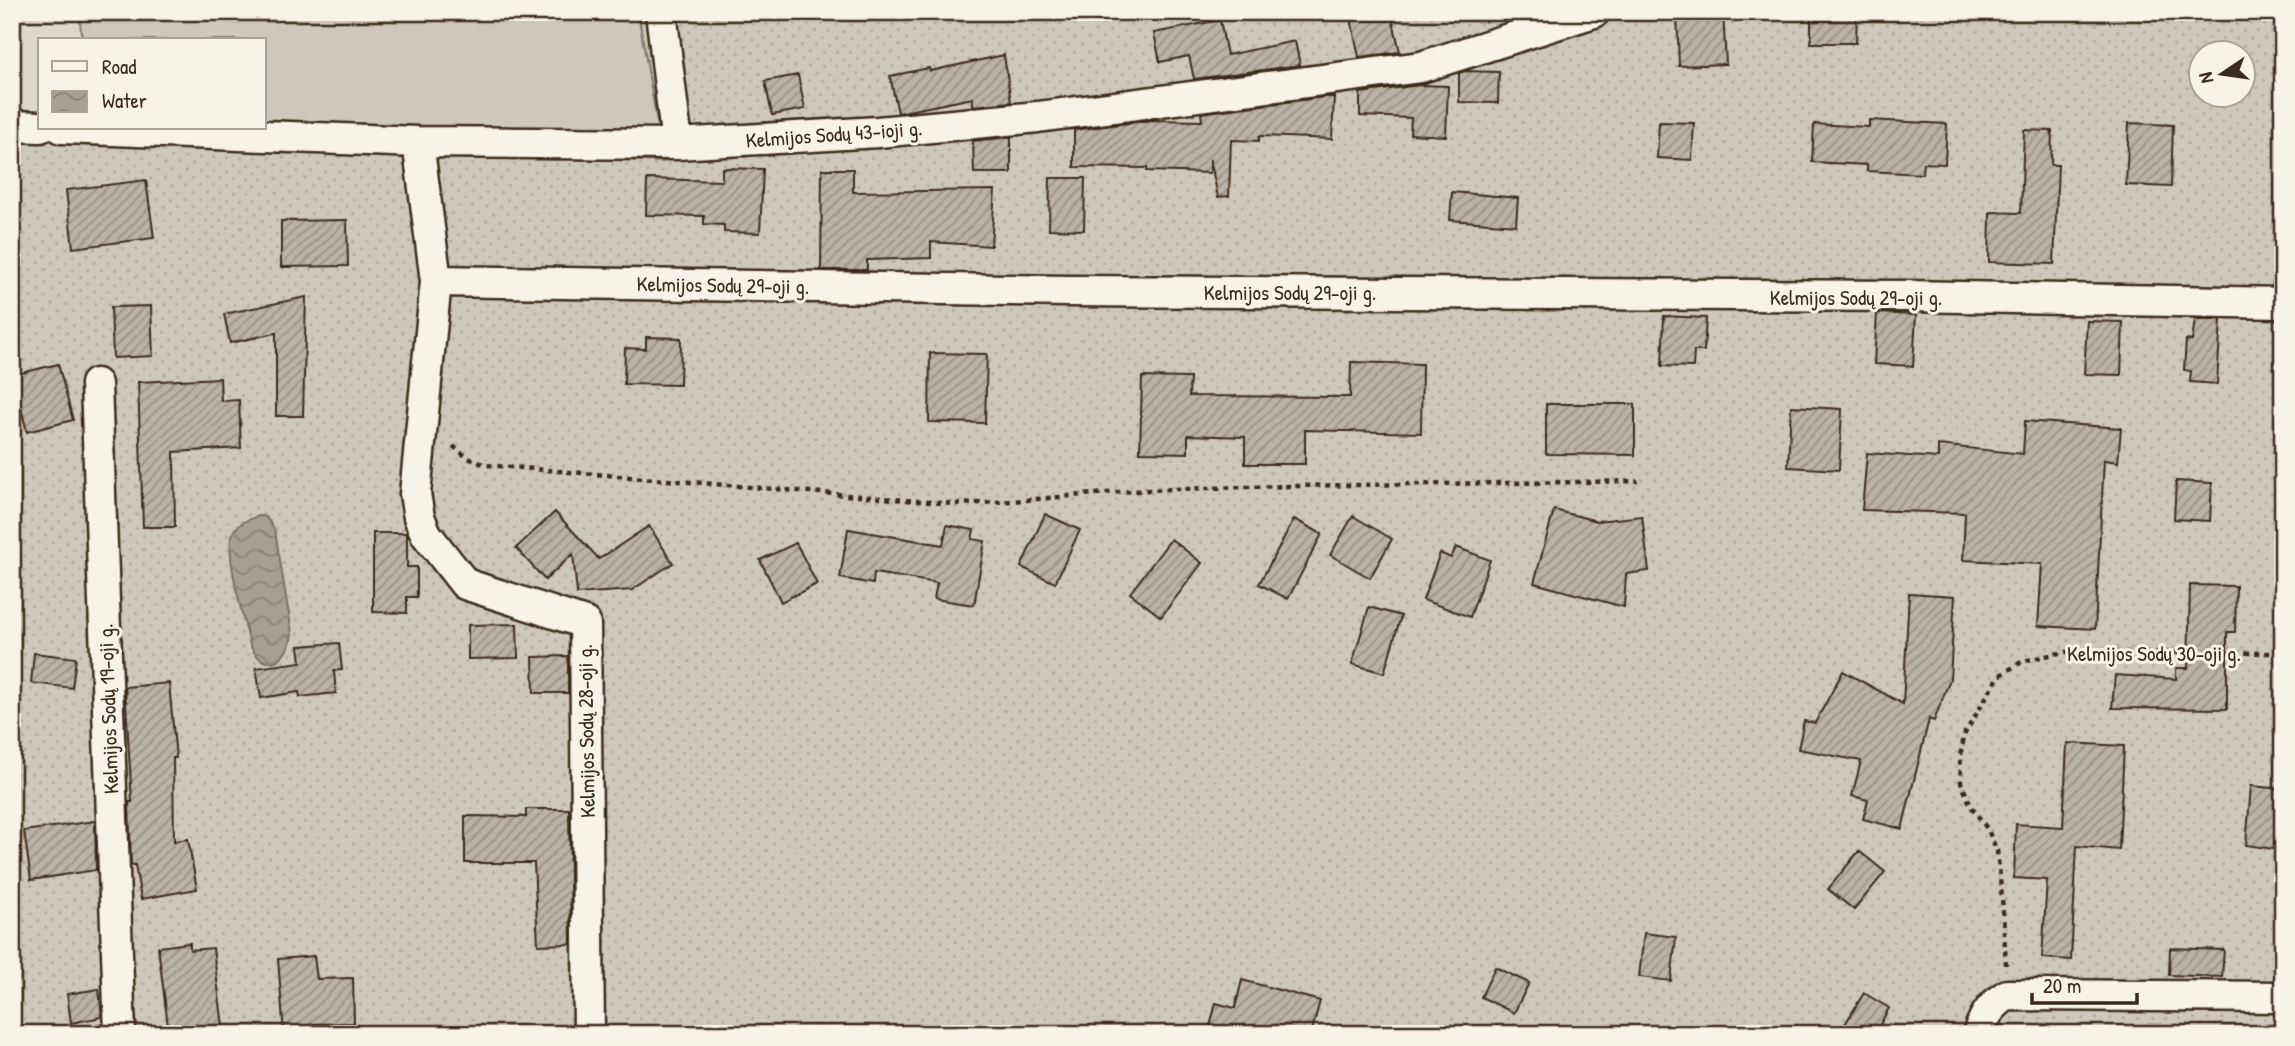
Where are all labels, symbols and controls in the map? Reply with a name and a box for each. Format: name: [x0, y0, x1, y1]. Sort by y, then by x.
legend: [38, 38, 266, 130]
north arrow: [2186, 38, 2256, 108]
text: Road: [102, 52, 136, 81]
text: N: [2192, 70, 2219, 86]
text: Water: [102, 86, 147, 115]
street label: Kelmijos Sodų 43-ioji g.: [745, 113, 923, 155]
street label: Kelmijos Sodų 29-oji g.: [636, 269, 810, 301]
street label: Kelmijos Sodų 29-oji g.: [1204, 278, 1376, 307]
street label: Kelmijos Sodų 29-oji g.: [1770, 283, 1942, 312]
street label: Kelmijos Sodų 19-oji g.: [91, 623, 125, 795]
street label: Kelmijos Sodų 30-oji g.: [2067, 639, 2241, 668]
street label: Kelmijos Sodų 28-oji g.: [570, 644, 602, 818]
scale bar: [2032, 962, 2138, 1006]
text: 20 m: [2043, 971, 2081, 1000]

